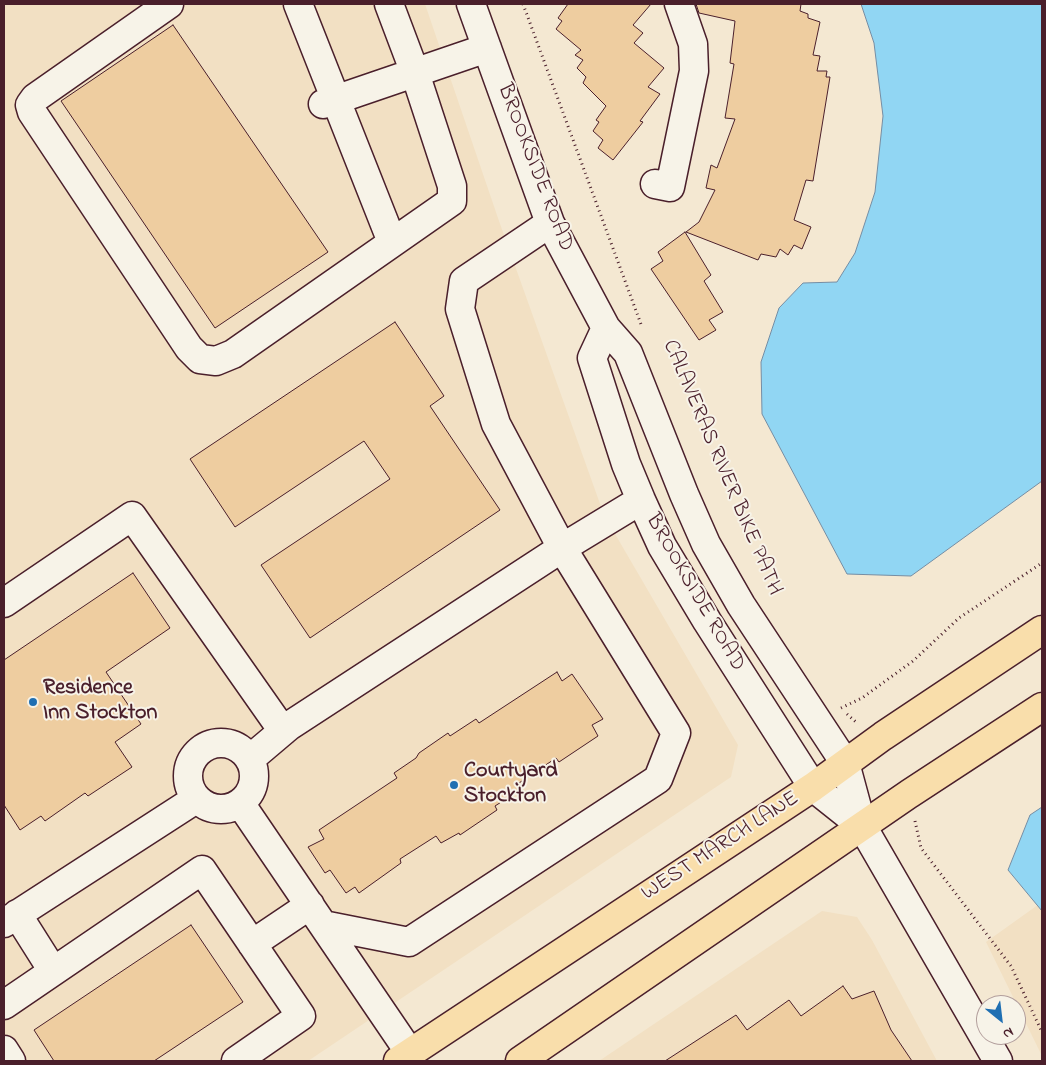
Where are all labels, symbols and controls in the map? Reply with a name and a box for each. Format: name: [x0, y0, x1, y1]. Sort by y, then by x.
street label: BROOKSIDE ROAD: [490, 80, 578, 256]
street label: CALAVERAS RIVER BIKE PATH: [655, 336, 787, 600]
street label: BROOKSIDE ROAD: [638, 510, 750, 676]
place label: Residence Inn Stockton: [43, 676, 157, 728]
marker: Residence Inn Stockton: [27, 696, 39, 708]
place label: Courtyard Stockton: [464, 759, 558, 810]
marker: Courtyard Stockton: [448, 779, 460, 791]
street label: WEST MARCH LANE: [637, 786, 805, 908]
north arrow: [976, 995, 1026, 1045]
text: N: [999, 1021, 1017, 1044]

